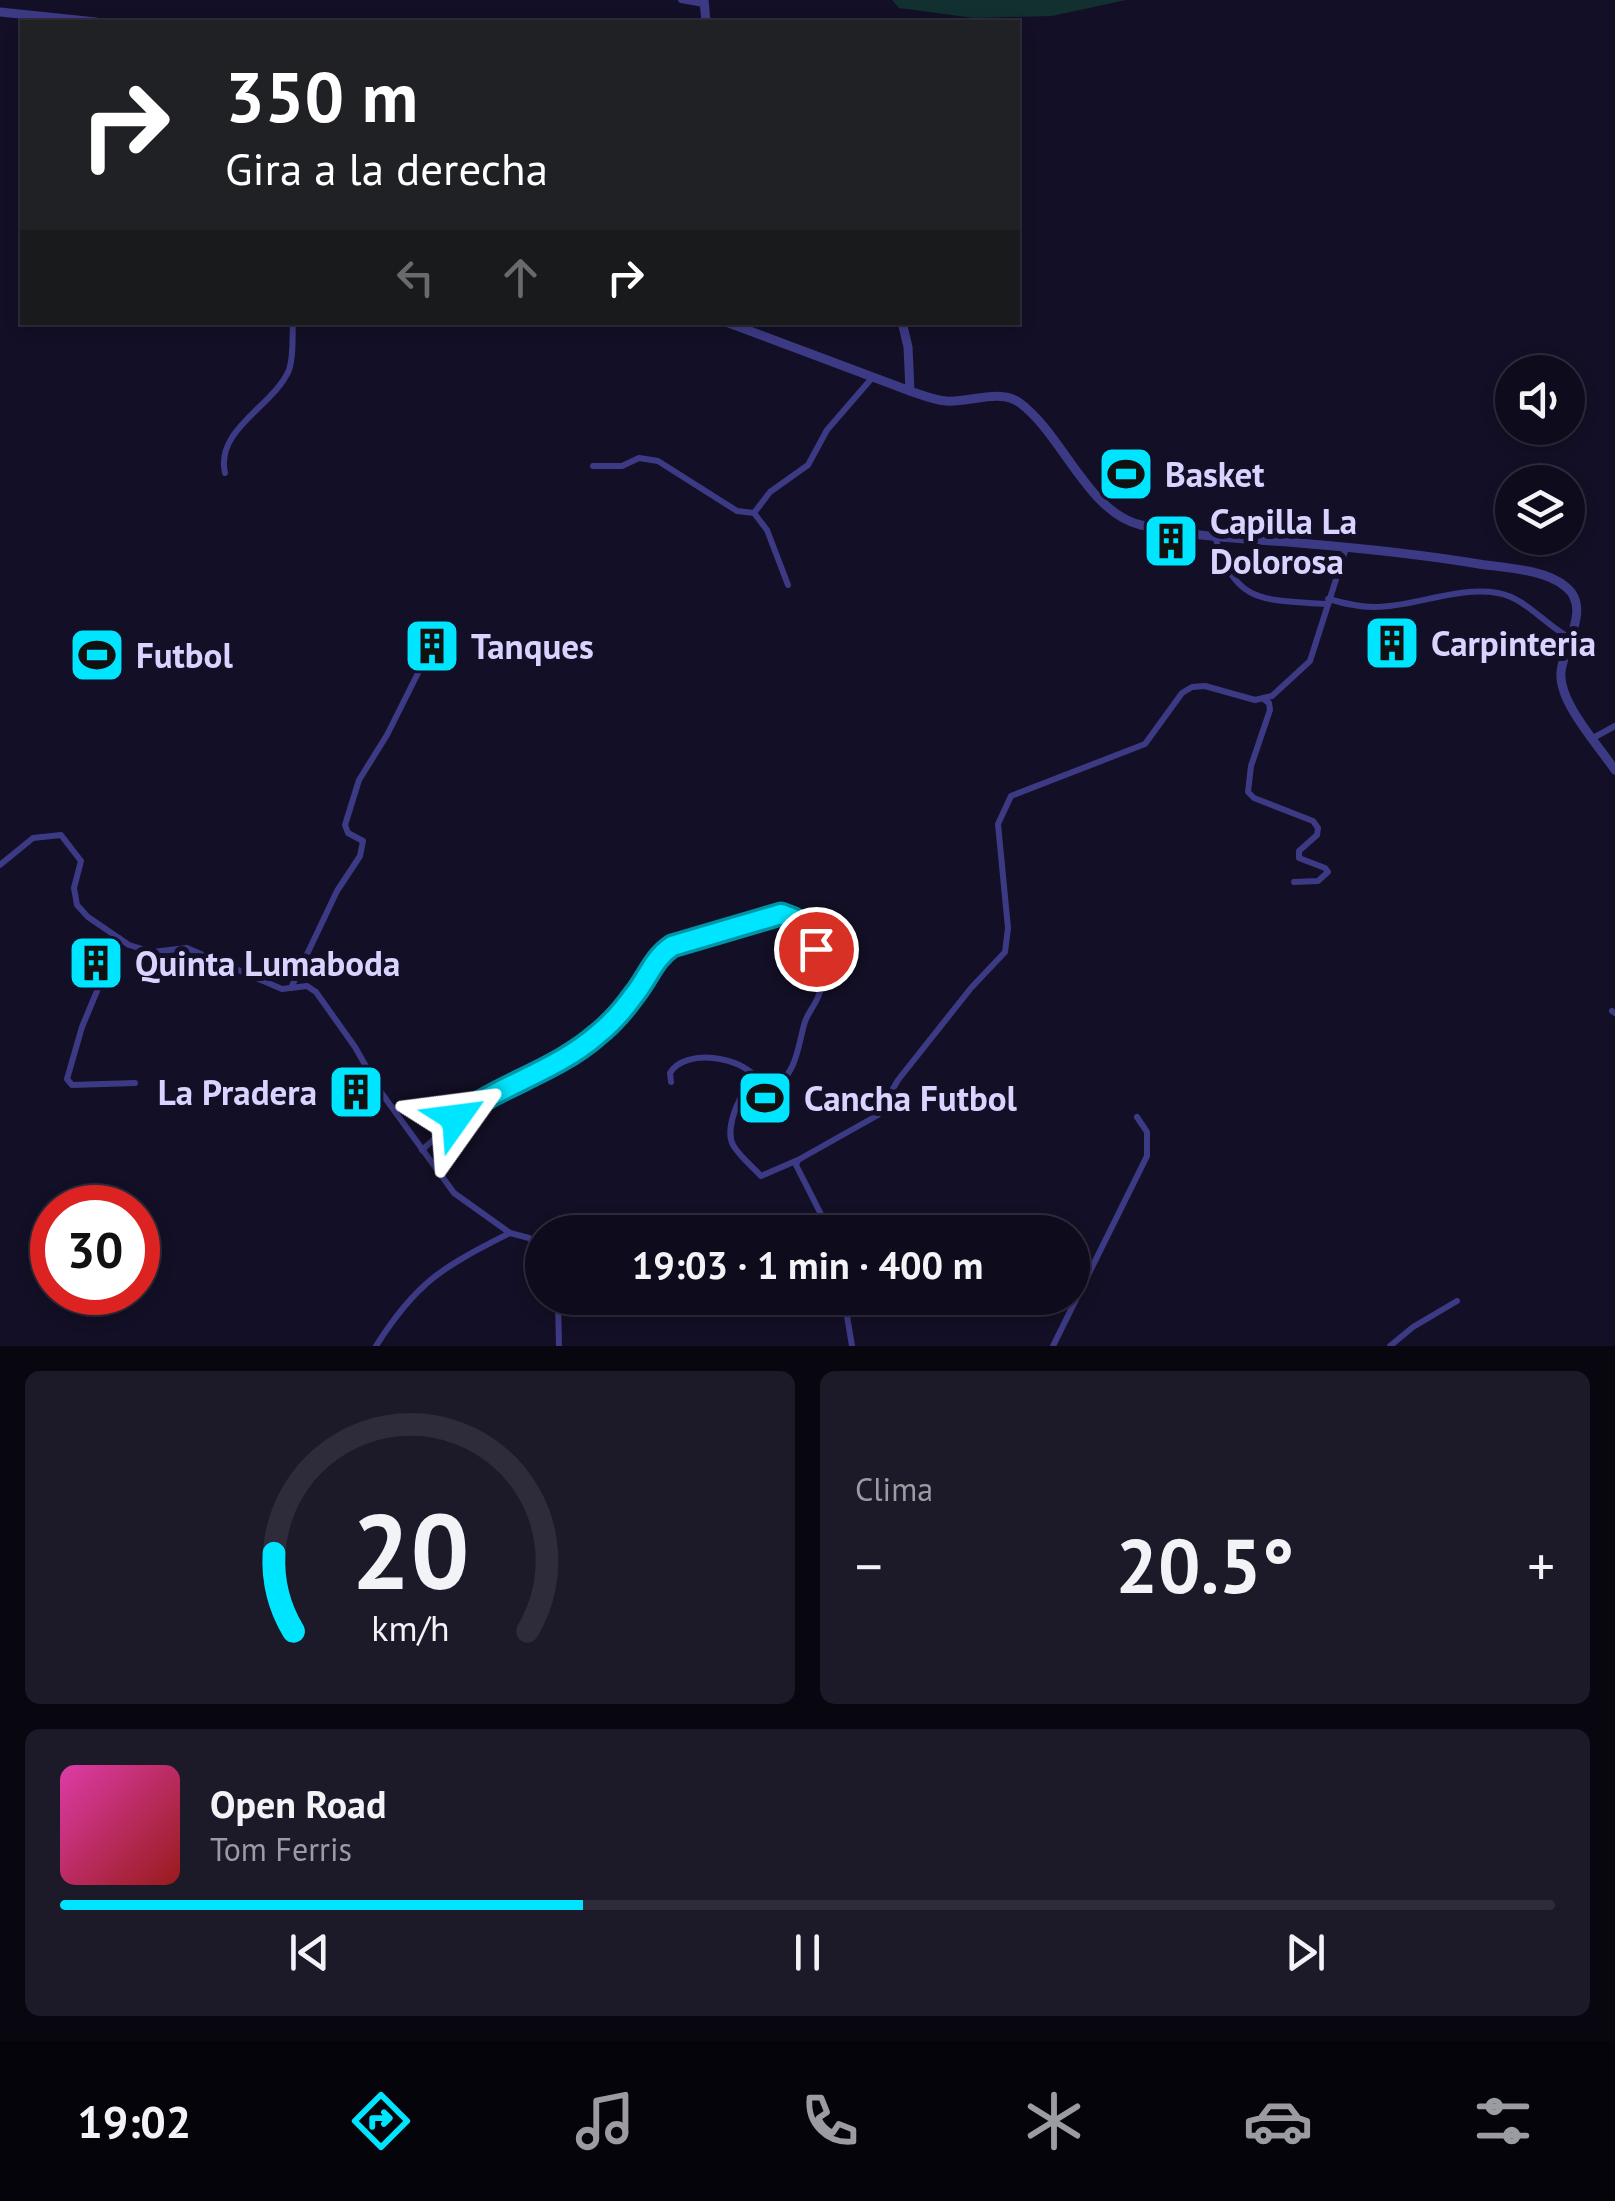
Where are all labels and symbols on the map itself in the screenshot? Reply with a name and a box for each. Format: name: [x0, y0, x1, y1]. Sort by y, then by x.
sports icon: Basket: [1096, 444, 1156, 504]
place label: Basket: [1165, 451, 1265, 497]
place label: Capilla La Dolorosa: [1210, 498, 1357, 584]
building icon: Capilla La Dolorosa: [1141, 511, 1201, 571]
building icon: Carpinteria: [1362, 613, 1422, 673]
building icon: Tanques: [402, 616, 462, 676]
place label: Carpinteria: [1431, 620, 1596, 666]
place label: Tanques: [471, 623, 594, 669]
sports icon: Futbol: [67, 625, 127, 685]
place label: Futbol: [136, 632, 233, 678]
pin: [774, 907, 859, 992]
building icon: Quinta Lumaboda: [66, 933, 126, 993]
place label: Quinta Lumaboda: [135, 940, 400, 986]
building icon: La Pradera: [326, 1062, 386, 1122]
position arrow: [404, 1066, 508, 1170]
sports icon: Cancha Futbol: [735, 1068, 795, 1128]
place label: La Pradera: [158, 1069, 317, 1115]
place label: Cancha Futbol: [804, 1075, 1017, 1121]
speed limit sign: 30: [30, 1185, 160, 1315]

